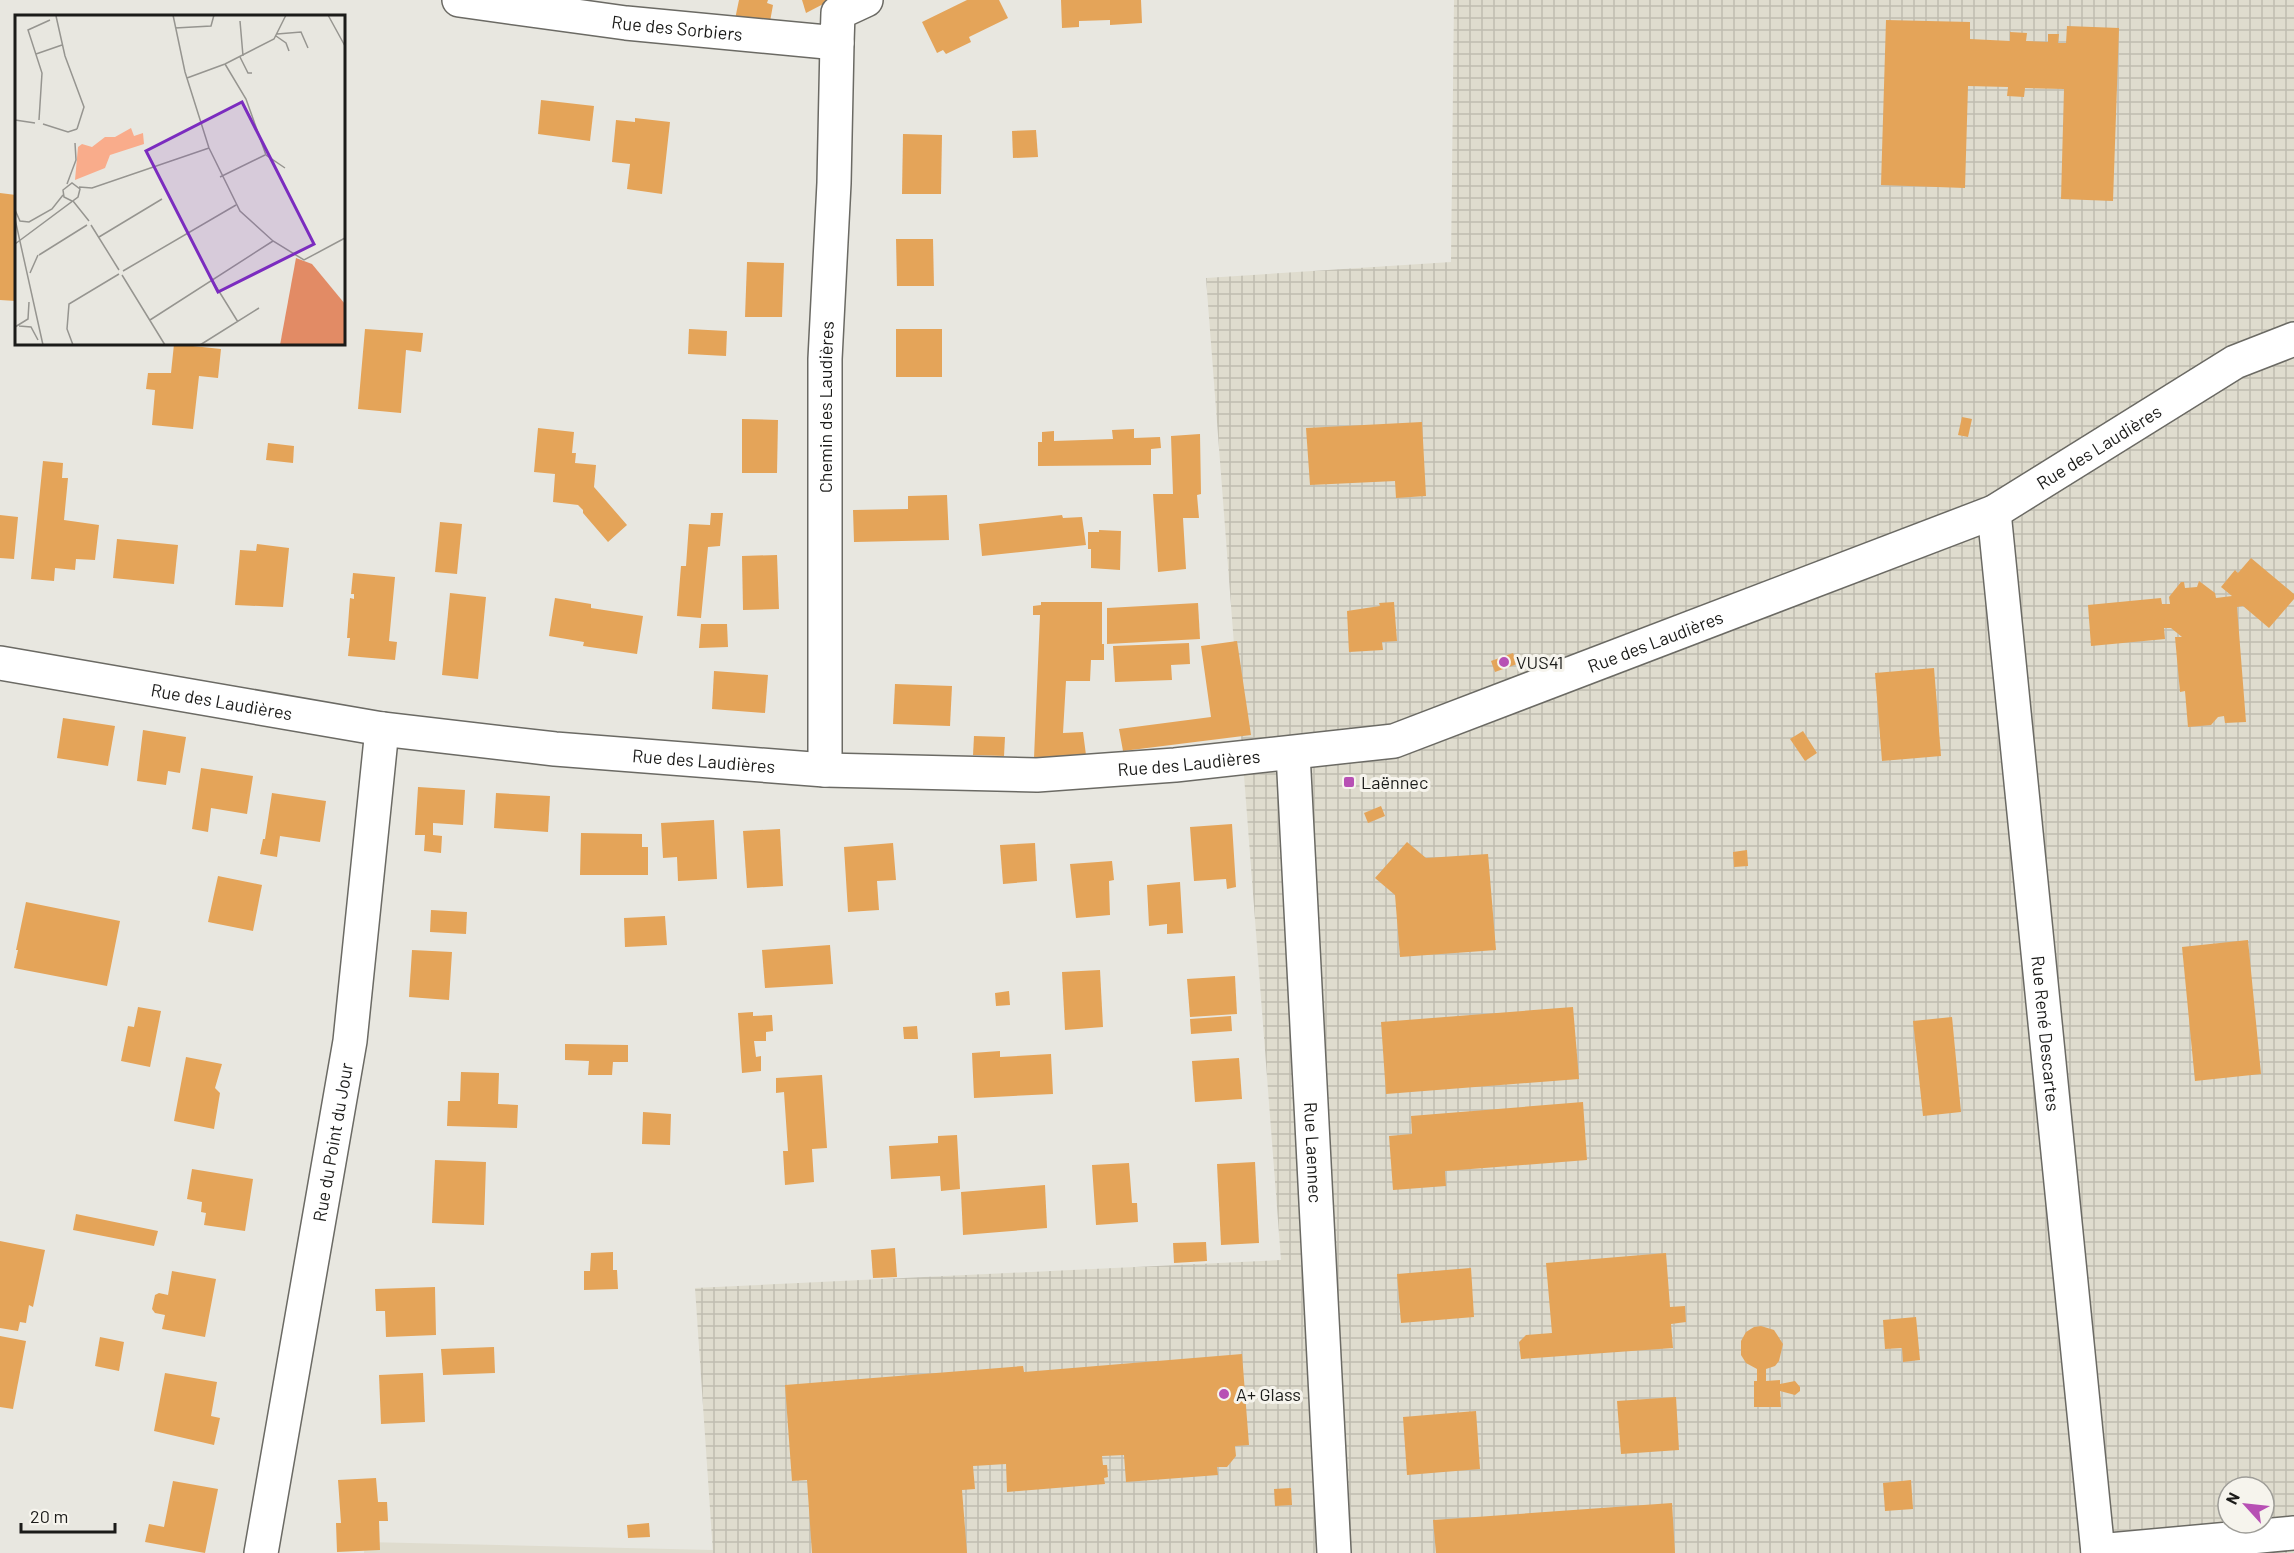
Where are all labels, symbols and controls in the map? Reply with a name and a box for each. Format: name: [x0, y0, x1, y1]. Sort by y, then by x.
street label: Rue des Sorbiers: [610, 10, 744, 45]
inset map: [15, 15, 345, 345]
street label: Chemin des Laudières: [814, 320, 838, 493]
street label: Rue des Laudières: [2032, 400, 2165, 494]
street label: Rue des Laudières: [1584, 605, 1726, 677]
place label: VUS41: [1516, 651, 1563, 673]
marker: VUS41: [1497, 655, 1511, 669]
street label: Rue des Laudières: [149, 678, 294, 724]
street label: Rue des Laudières: [632, 744, 776, 777]
street label: Rue des Laudières: [1117, 745, 1261, 780]
place label: Laënnec: [1361, 771, 1428, 793]
marker: Laënnec: [1342, 775, 1356, 789]
street label: Rue René Descartes: [2027, 955, 2065, 1112]
street label: Rue du Point du Jour: [308, 1060, 357, 1223]
street label: Rue Laennec: [1300, 1101, 1327, 1204]
place label: A+ Glass: [1236, 1383, 1301, 1405]
marker: A+ Glass: [1217, 1387, 1231, 1401]
north arrow: [2216, 1475, 2276, 1535]
text: N: [2221, 1489, 2243, 1507]
scale bar: [21, 1496, 116, 1534]
text: 20 m: [30, 1505, 68, 1527]

